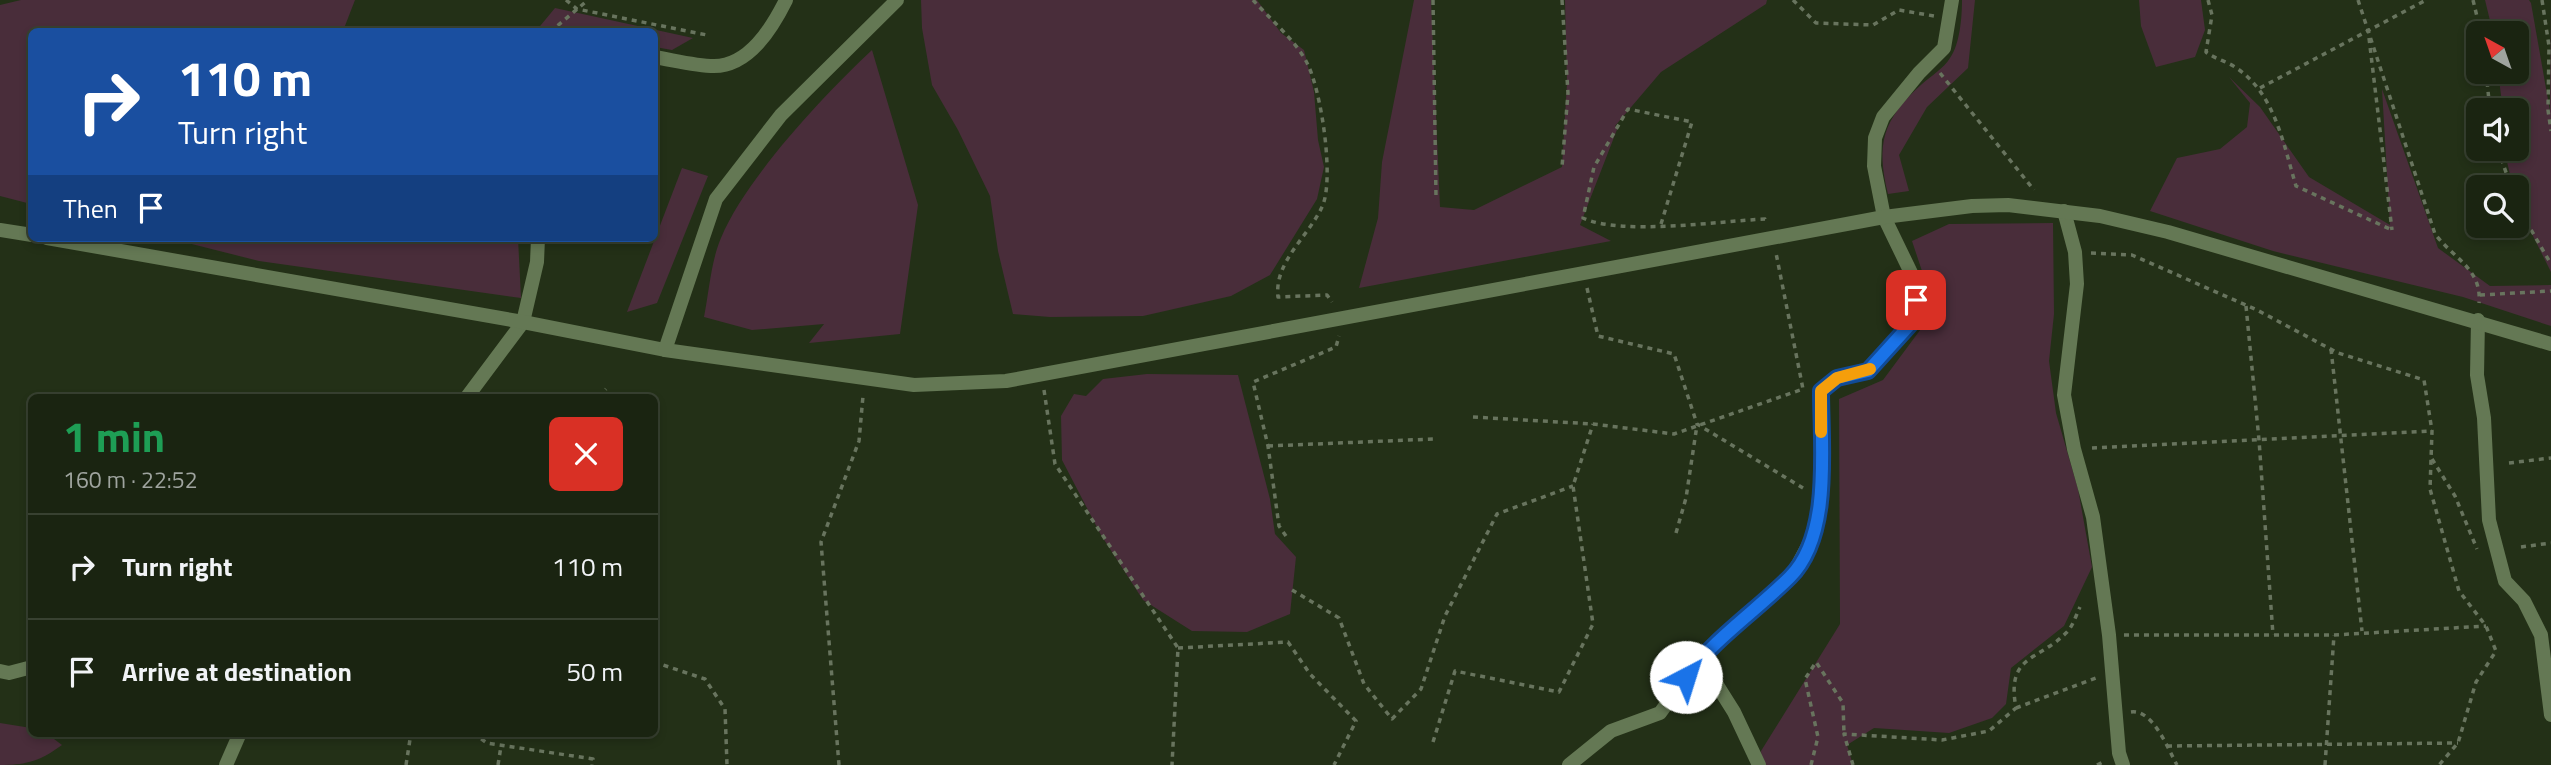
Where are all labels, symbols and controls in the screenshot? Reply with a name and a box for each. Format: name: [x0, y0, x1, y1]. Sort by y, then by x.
north arrow: [2466, 21, 2529, 84]
map controls: [2466, 21, 2529, 238]
text: 110 m: [178, 40, 312, 115]
icon: right: [63, 56, 154, 147]
button: sound: [2466, 98, 2529, 161]
text: Turn right: [178, 108, 307, 156]
button: search: [2466, 175, 2529, 238]
text: Then: [63, 189, 118, 228]
icon: arrive: [132, 189, 170, 227]
pin: [1886, 270, 1946, 330]
icon: arrive: [1897, 281, 1935, 319]
text: 1 min: [63, 404, 165, 468]
button: close: [549, 417, 623, 491]
text: 160 m · 22:52: [63, 462, 198, 497]
text: Turn right: [122, 547, 233, 586]
text: 110 m: [552, 547, 623, 586]
icon: right: [63, 548, 101, 586]
position arrow: [1649, 640, 1723, 714]
text: Arrive at destination: [122, 652, 352, 691]
text: 50 m: [566, 652, 623, 691]
icon: arrive: [63, 653, 101, 691]

